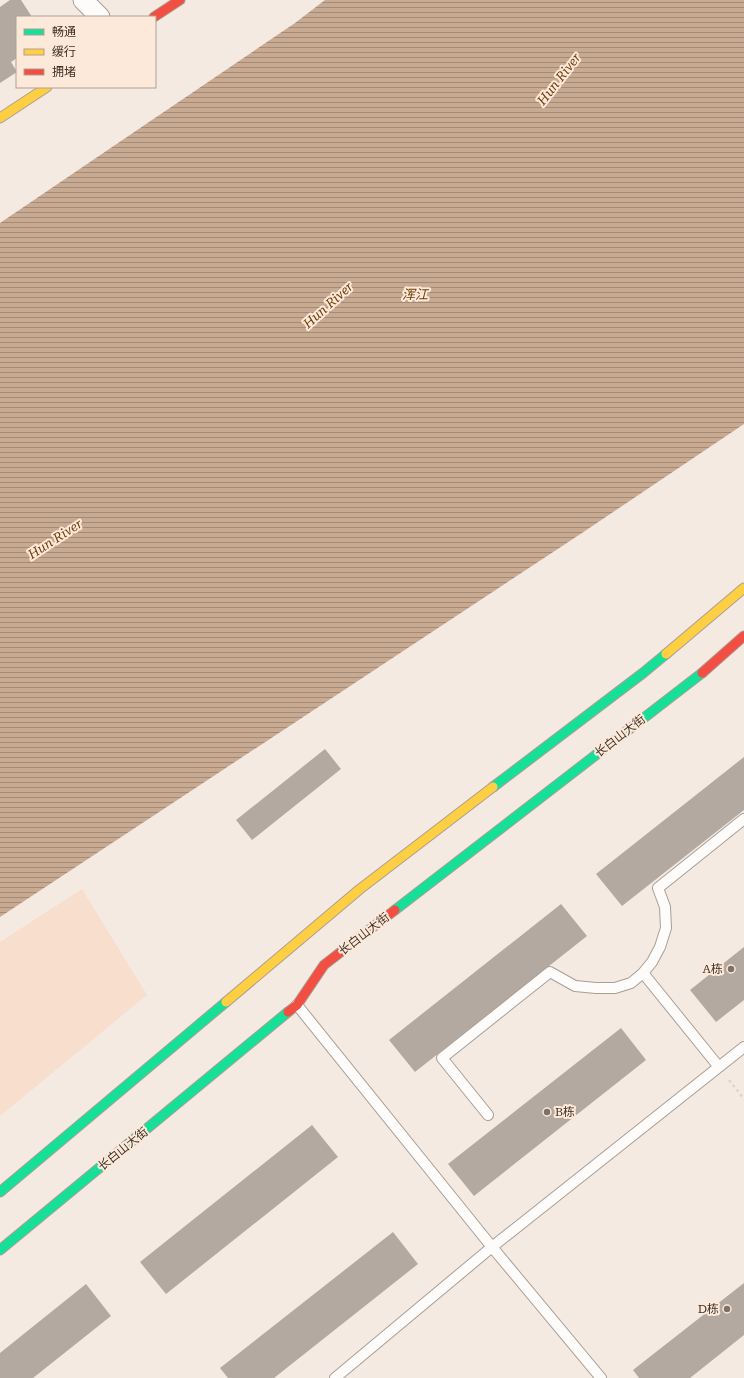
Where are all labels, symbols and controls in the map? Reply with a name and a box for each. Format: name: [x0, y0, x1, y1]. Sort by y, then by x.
legend: [16, 16, 156, 88]
text: 畅通: [52, 25, 76, 39]
text: 缓行: [52, 45, 76, 59]
water label: Hun River: [534, 50, 584, 109]
text: 拥堵: [52, 65, 76, 79]
water label: Hun River: [299, 278, 356, 332]
water label: 浑江: [402, 287, 430, 302]
water label: Hun River: [24, 516, 85, 563]
street label: 长白山大街: [592, 712, 648, 760]
street label: 长白山大街: [336, 910, 392, 958]
place label: A栋: [703, 962, 723, 976]
marker: A栋: [726, 964, 736, 974]
place label: B栋: [555, 1105, 575, 1119]
marker: B栋: [542, 1107, 552, 1117]
street label: 长白山大街: [95, 1125, 151, 1173]
place label: D栋: [698, 1302, 719, 1316]
marker: D栋: [722, 1304, 732, 1314]

